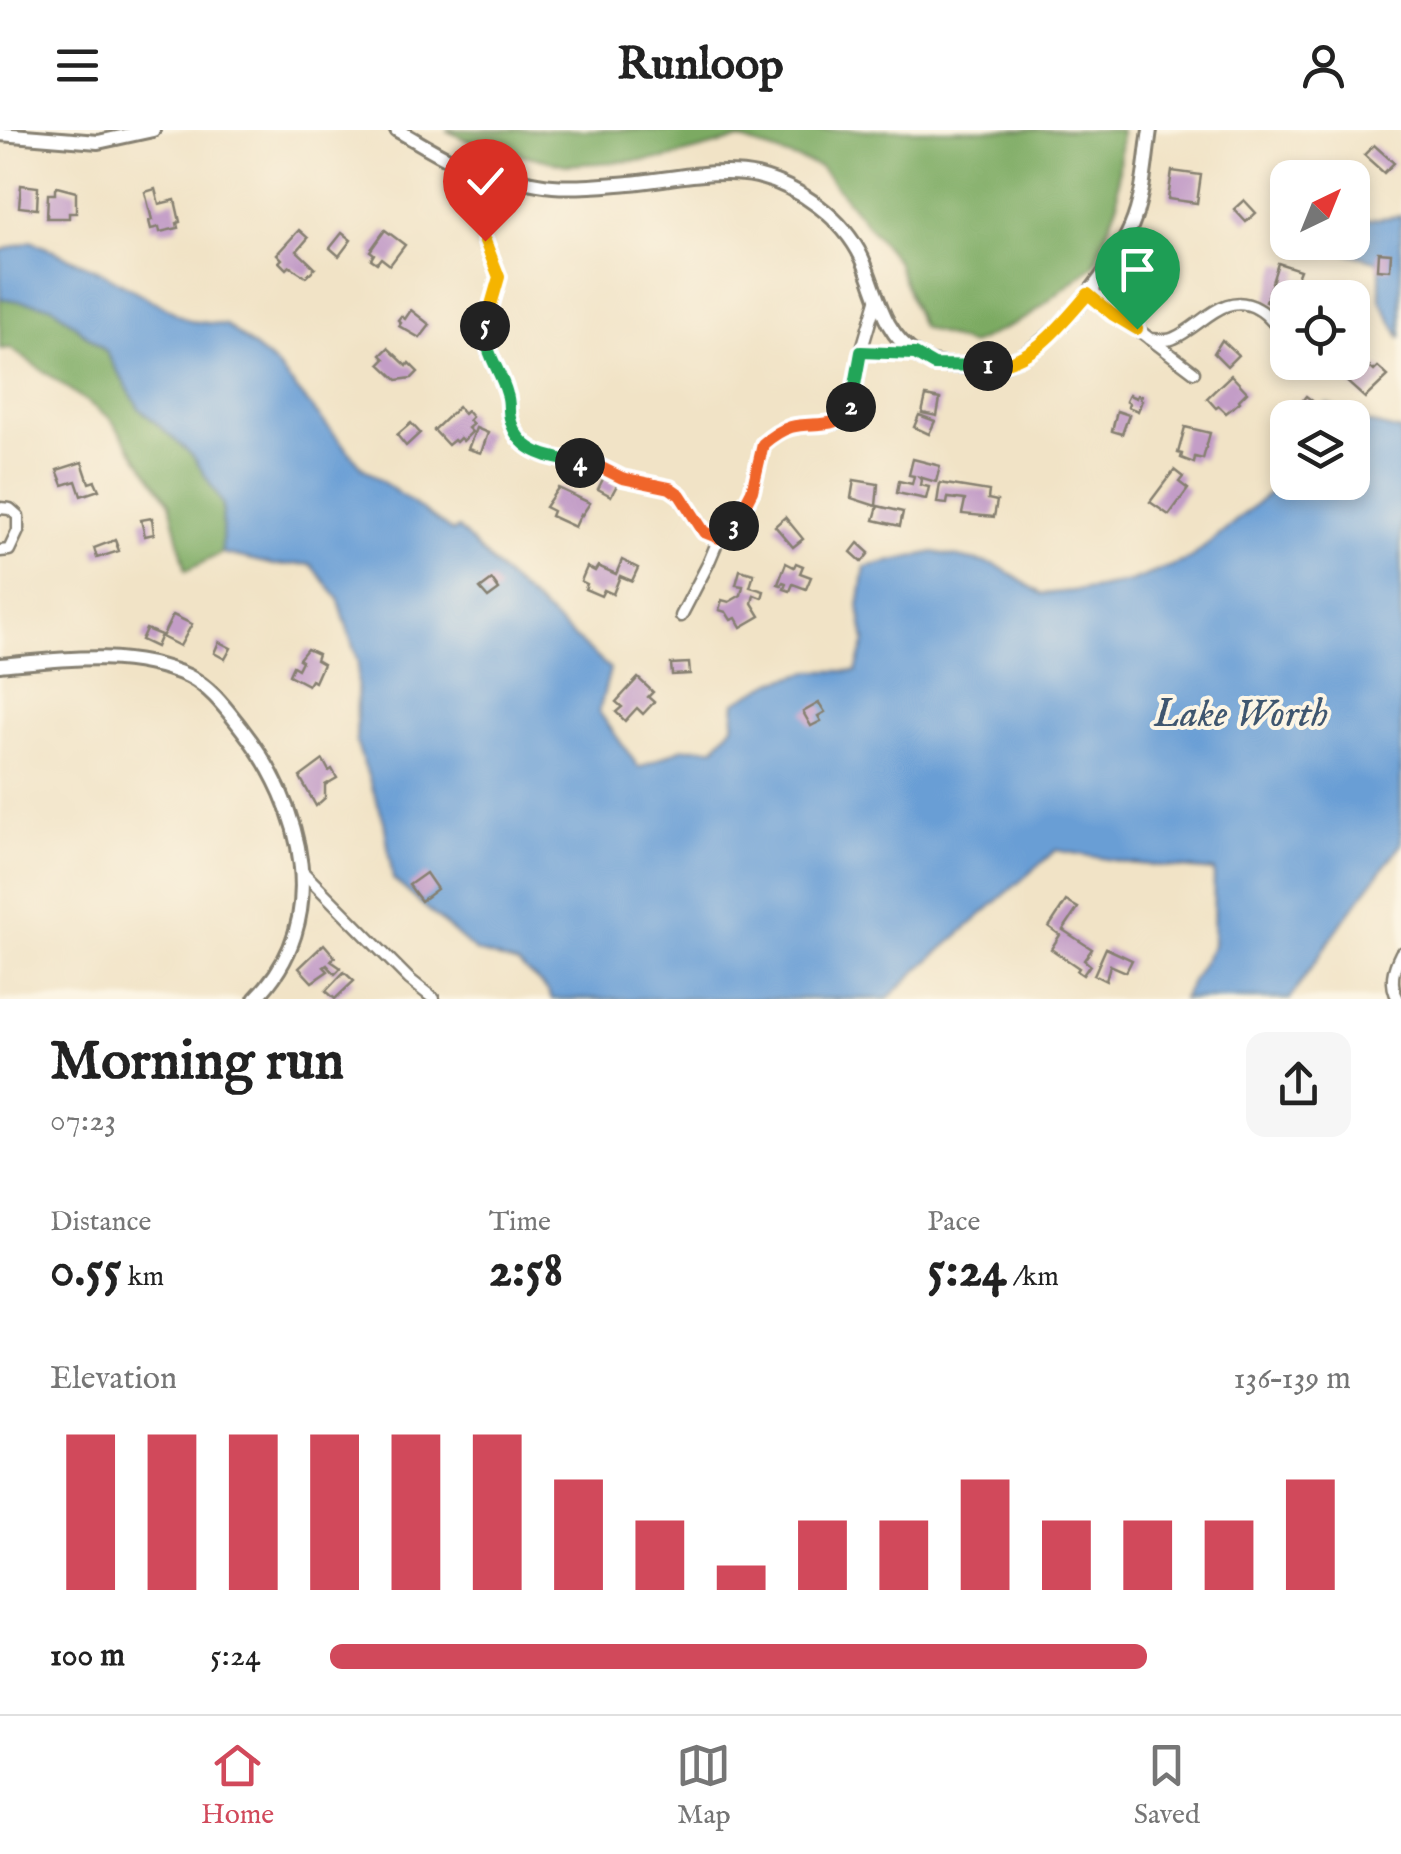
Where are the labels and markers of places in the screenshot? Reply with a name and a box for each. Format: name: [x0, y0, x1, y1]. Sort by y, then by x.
pin: [443, 139, 528, 242]
pin: [1095, 227, 1180, 330]
pin: 5: [460, 301, 510, 351]
pin: 1: [963, 341, 1013, 391]
pin: 2: [826, 382, 876, 432]
pin: 4: [555, 438, 605, 488]
pin: 3: [709, 501, 759, 551]

